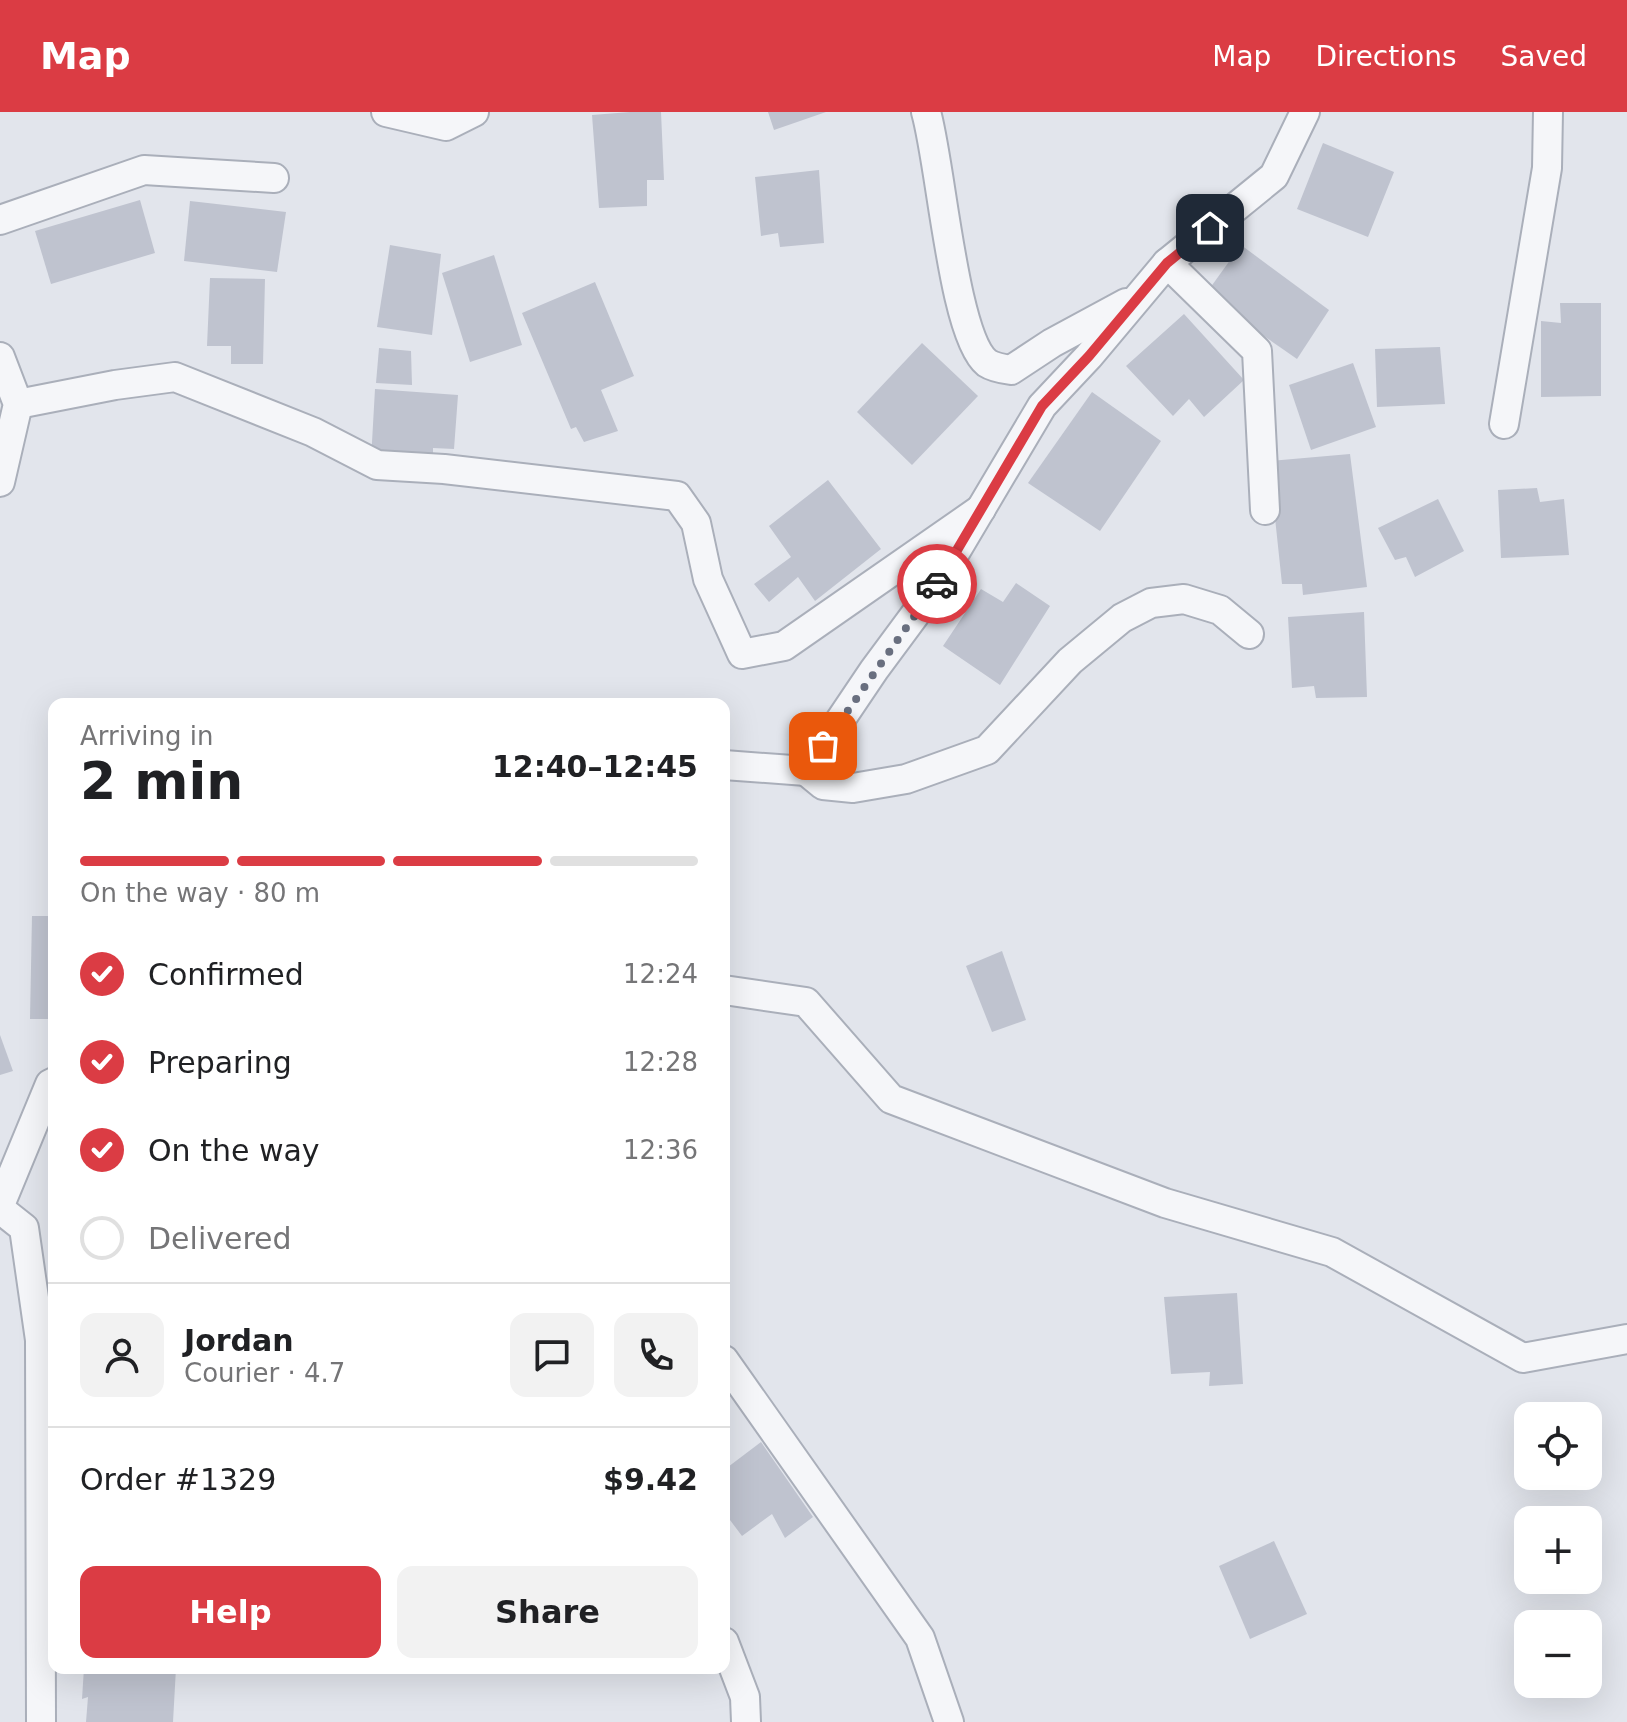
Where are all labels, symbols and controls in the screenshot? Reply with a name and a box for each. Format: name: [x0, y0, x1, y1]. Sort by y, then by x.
text: Map: [40, 34, 131, 78]
text: Map: [1212, 40, 1271, 73]
text: Directions: [1315, 40, 1456, 73]
text: Saved: [1500, 40, 1587, 73]
pin: [1176, 194, 1244, 262]
icon: home: [1188, 206, 1232, 250]
courier: [897, 544, 977, 624]
icon: car: [915, 562, 959, 606]
pin: [789, 712, 857, 780]
text: Arriving in: [80, 721, 214, 751]
icon: bag: [801, 724, 845, 768]
text: 12:40–12:45: [492, 749, 698, 784]
text: 2 min: [80, 751, 243, 811]
text: On the way · 80 m: [80, 878, 320, 908]
icon: check: [80, 952, 124, 996]
text: Confirmed: [148, 957, 304, 992]
text: 12:24: [623, 959, 698, 989]
icon: check: [80, 1040, 124, 1084]
text: Preparing: [148, 1045, 292, 1080]
text: 12:28: [623, 1047, 698, 1077]
icon: check: [80, 1128, 124, 1172]
text: On the way: [148, 1133, 320, 1168]
text: 12:36: [623, 1135, 698, 1165]
text: Delivered: [148, 1221, 292, 1256]
button: person: [80, 1313, 164, 1397]
button: chat: [510, 1313, 594, 1397]
button: phone: [614, 1313, 698, 1397]
text: Jordan: [184, 1323, 294, 1358]
text: Courier · 4.7: [184, 1358, 345, 1388]
map controls: [1514, 1402, 1602, 1698]
button: locate: [1514, 1402, 1602, 1490]
text: Order #1329: [80, 1462, 276, 1497]
text: $9.42: [603, 1462, 698, 1497]
button: +: [1514, 1506, 1602, 1594]
button: Help: [80, 1566, 381, 1658]
button: Share: [397, 1566, 698, 1658]
button: −: [1514, 1610, 1602, 1698]

